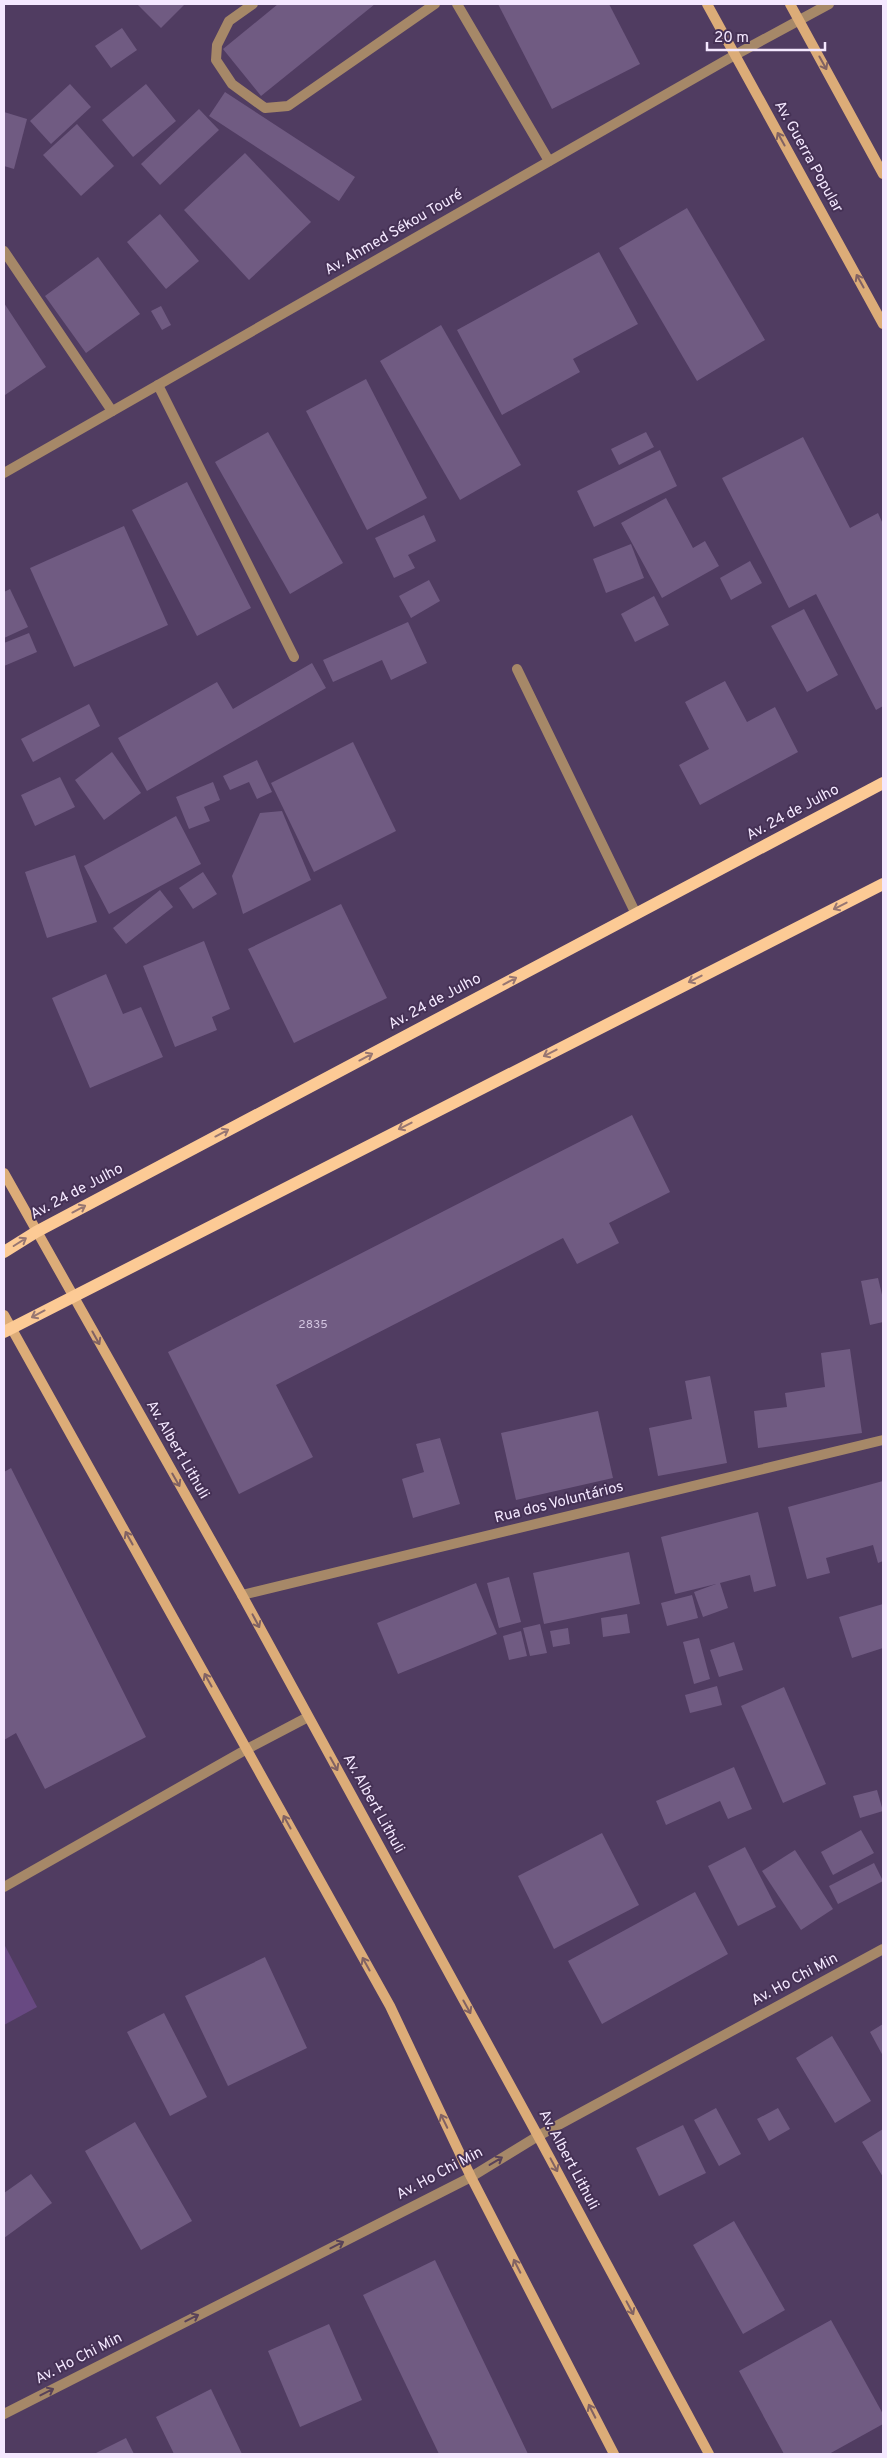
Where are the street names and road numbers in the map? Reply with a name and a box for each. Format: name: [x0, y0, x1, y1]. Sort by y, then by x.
street label: Av. Guerra Popular: [769, 98, 847, 217]
street label: Av. Ahmed Sékou Touré: [322, 186, 466, 280]
street label: Av. 24 de Julho: [743, 781, 843, 845]
street label: Av. 24 de Julho: [385, 970, 485, 1034]
street label: Av. 24 de Julho: [27, 1160, 127, 1224]
street label: Av. Albert Lithuli: [141, 1397, 213, 1503]
street label: Rua dos Voluntários: [493, 1478, 625, 1528]
street label: Av. Albert Lithuli: [338, 1751, 408, 1857]
street label: Av. Ho Chi Min: [748, 1949, 842, 2011]
street label: Av. Albert Lithuli: [534, 2107, 602, 2213]
street label: Av. Ho Chi Min: [393, 2143, 487, 2205]
street label: Av. Ho Chi Min: [32, 2329, 126, 2389]

